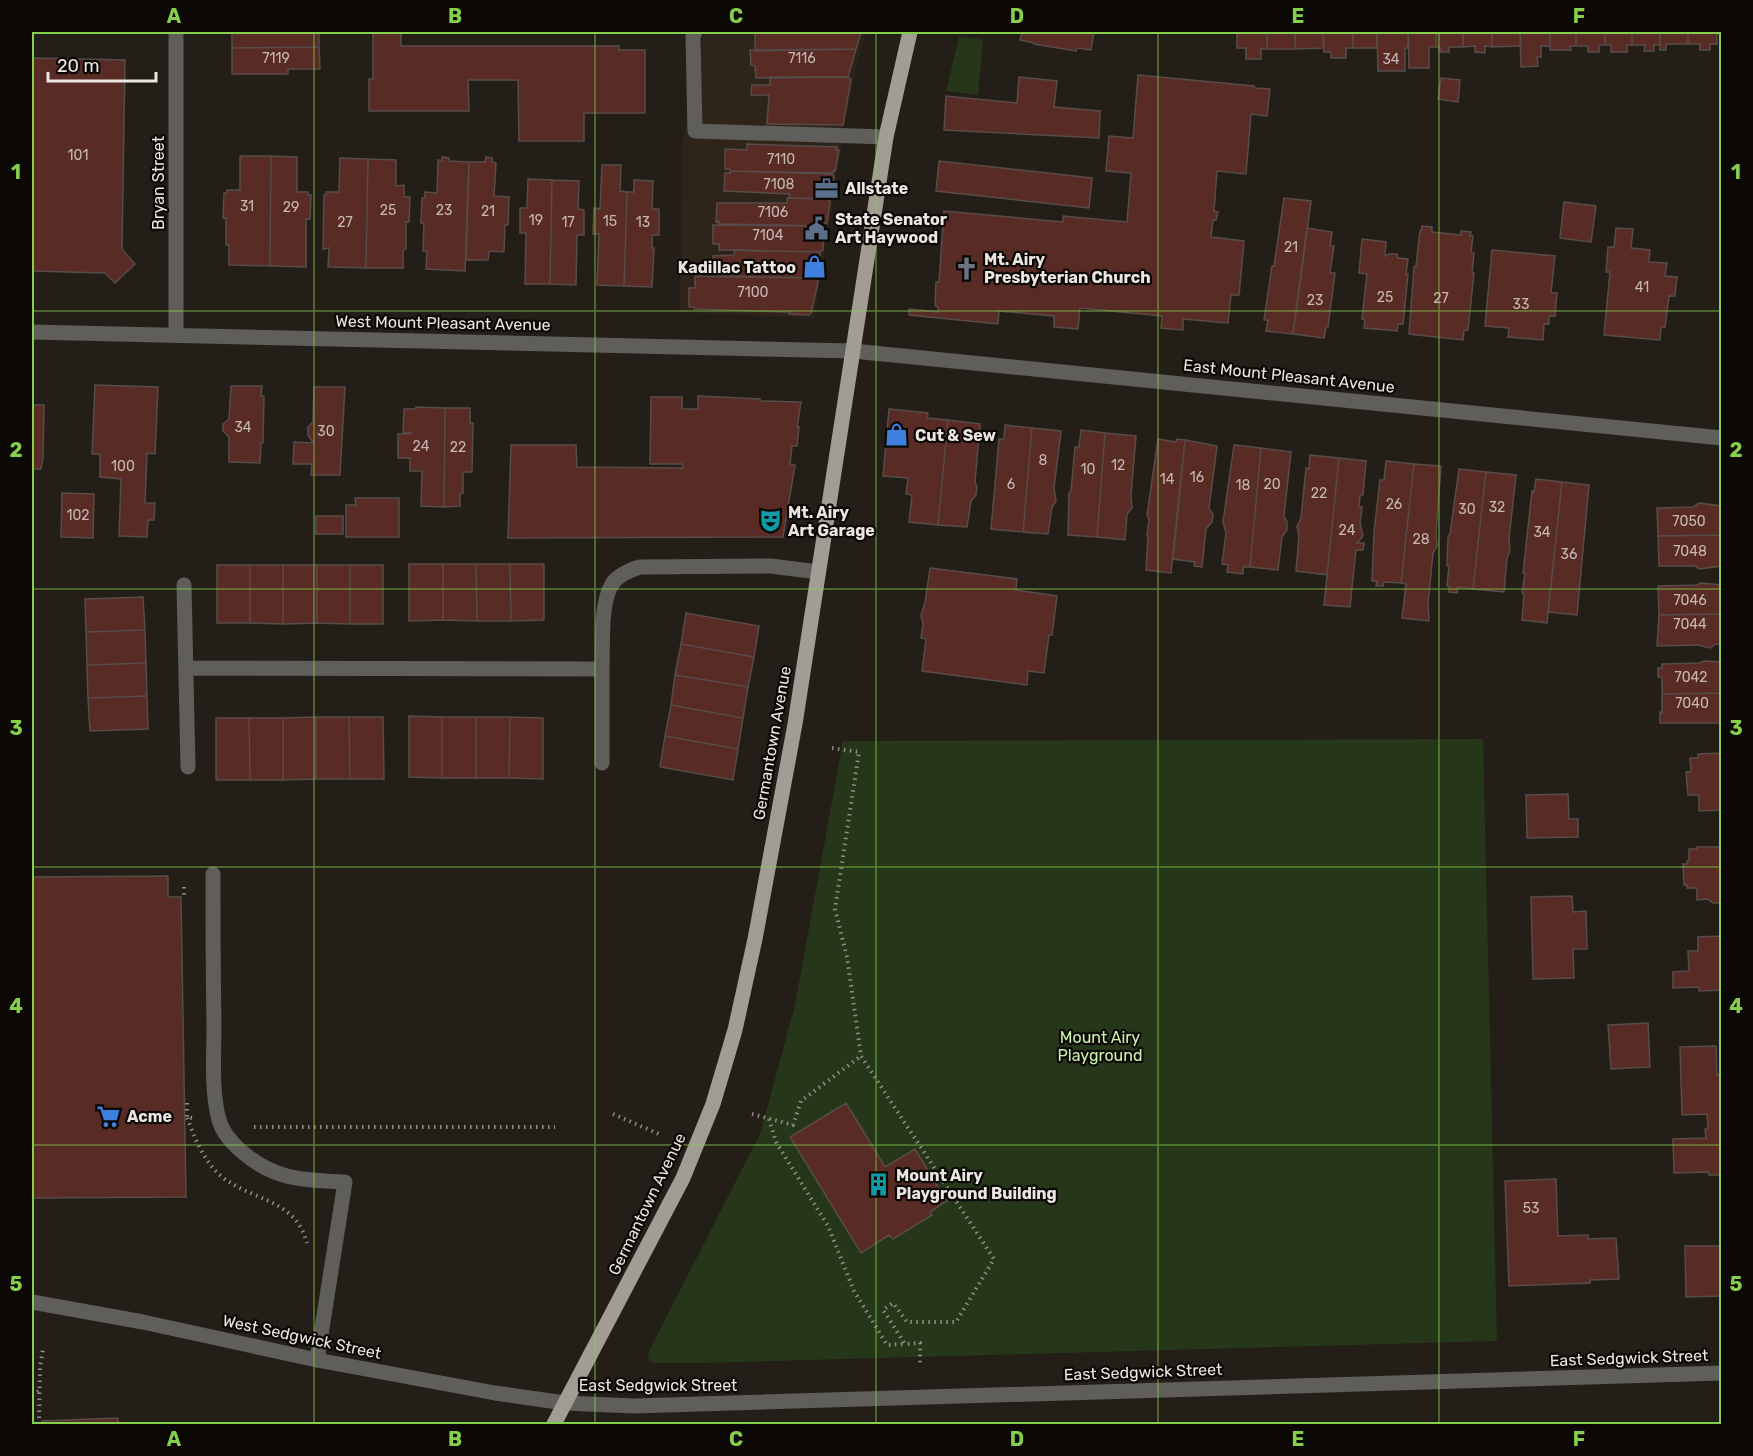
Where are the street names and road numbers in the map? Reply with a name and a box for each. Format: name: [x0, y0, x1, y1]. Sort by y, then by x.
street label: Bryan Street: [149, 136, 168, 230]
street label: West Mount Pleasant Avenue: [335, 312, 551, 334]
street label: East Mount Pleasant Avenue: [1182, 355, 1396, 397]
street label: Germantown Avenue: [749, 665, 795, 821]
street label: Germantown Avenue: [604, 1130, 690, 1278]
street label: West Sedgwick Street: [221, 1311, 383, 1363]
street label: East Sedgwick Street: [1549, 1346, 1709, 1370]
street label: East Sedgwick Street: [1063, 1360, 1223, 1384]
street label: East Sedgwick Street: [579, 1376, 737, 1395]

